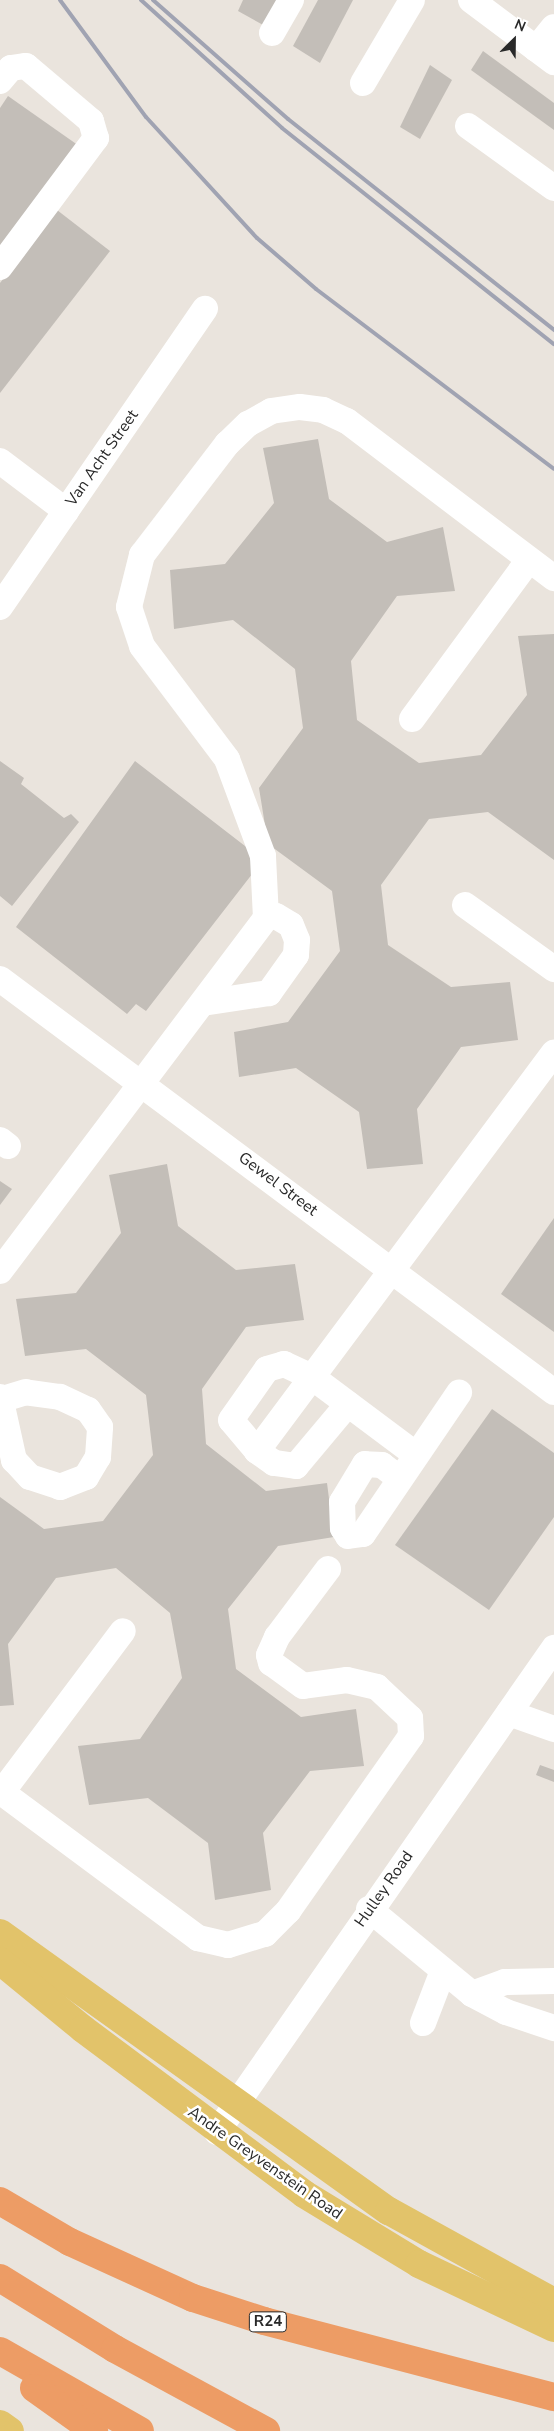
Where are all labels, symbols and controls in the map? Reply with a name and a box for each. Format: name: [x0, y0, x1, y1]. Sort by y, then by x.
north arrow: [489, 15, 539, 65]
text: N: [512, 15, 529, 37]
street label: Van Acht Street: [62, 406, 142, 510]
street label: Gewel Street: [235, 1148, 321, 1220]
street label: Hulley Road: [351, 1847, 417, 1931]
street label: Andre Greyvenstein Road: [184, 2102, 346, 2224]
road number: R24: [248, 2310, 288, 2334]

